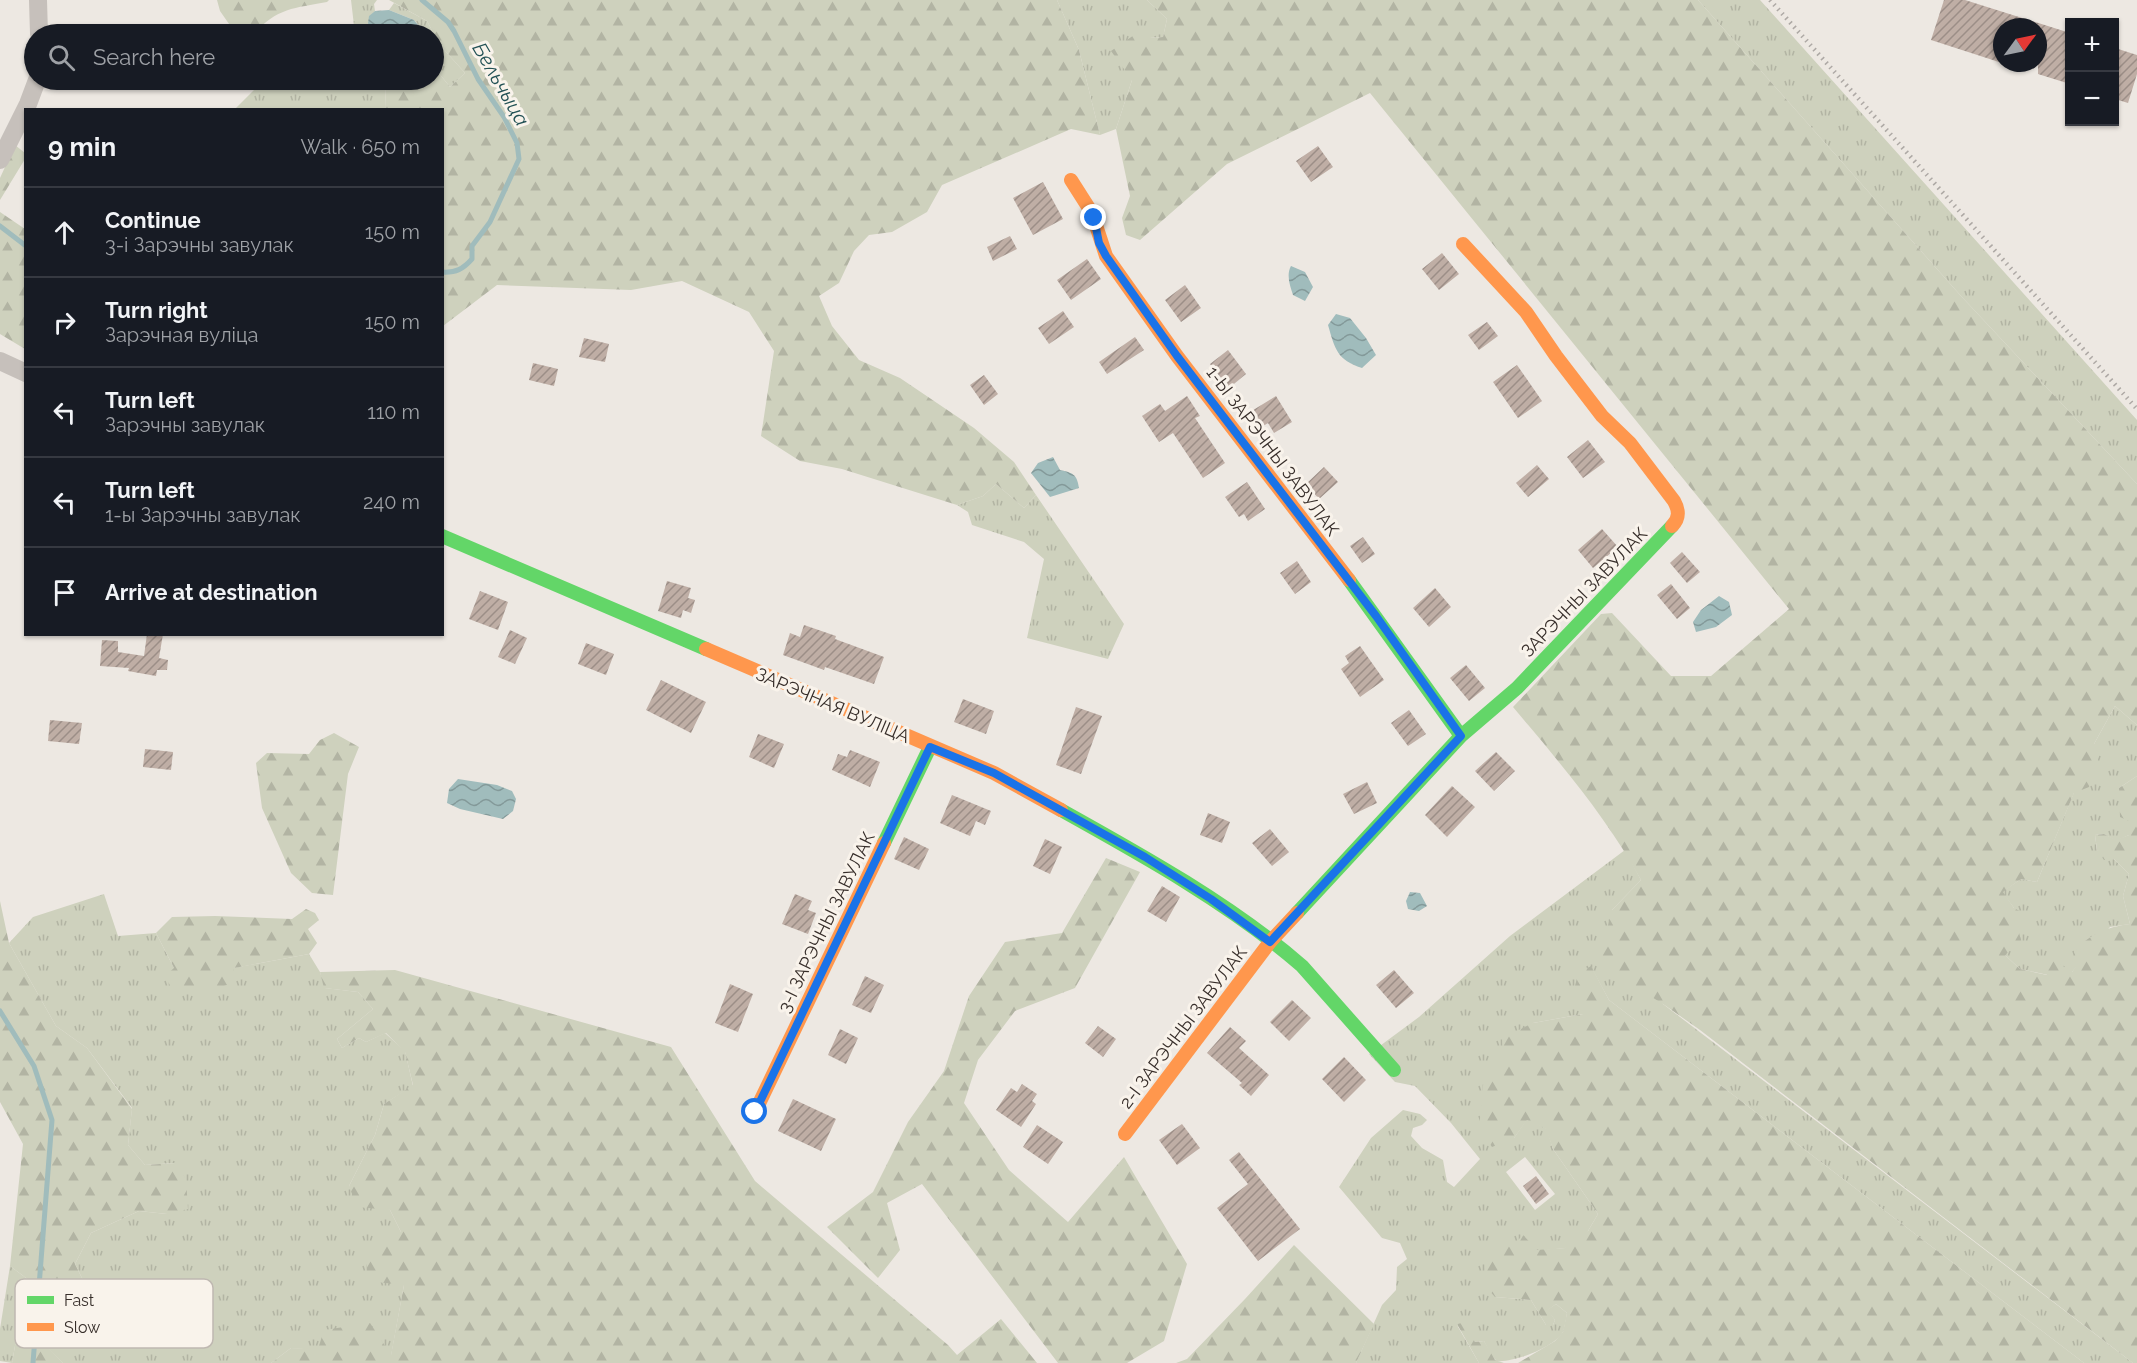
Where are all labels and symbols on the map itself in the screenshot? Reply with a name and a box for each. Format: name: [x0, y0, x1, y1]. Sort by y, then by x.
north arrow: [1993, 18, 2047, 72]
water label: Бельчыца: [467, 38, 535, 130]
route end: [1080, 204, 1106, 230]
street label: 1-Ы ЗАРЭЧНЫ ЗАВУЛАК: [1202, 362, 1344, 540]
street label: ЗАРЭЧНЫ ЗАВУЛАК: [1517, 523, 1651, 661]
street label: ЗАРЭЧНАЯ ВУЛІЦА: [753, 663, 913, 747]
street label: 3-І ЗАРЭЧНЫ ЗАВУЛАК: [773, 828, 879, 1016]
street label: 2-І ЗАРЭЧНЫ ЗАВУЛАК: [1115, 942, 1251, 1112]
route start: [741, 1098, 767, 1124]
legend: [15, 1279, 213, 1348]
text: Fast: [64, 1291, 95, 1310]
text: Slow: [64, 1318, 100, 1337]

